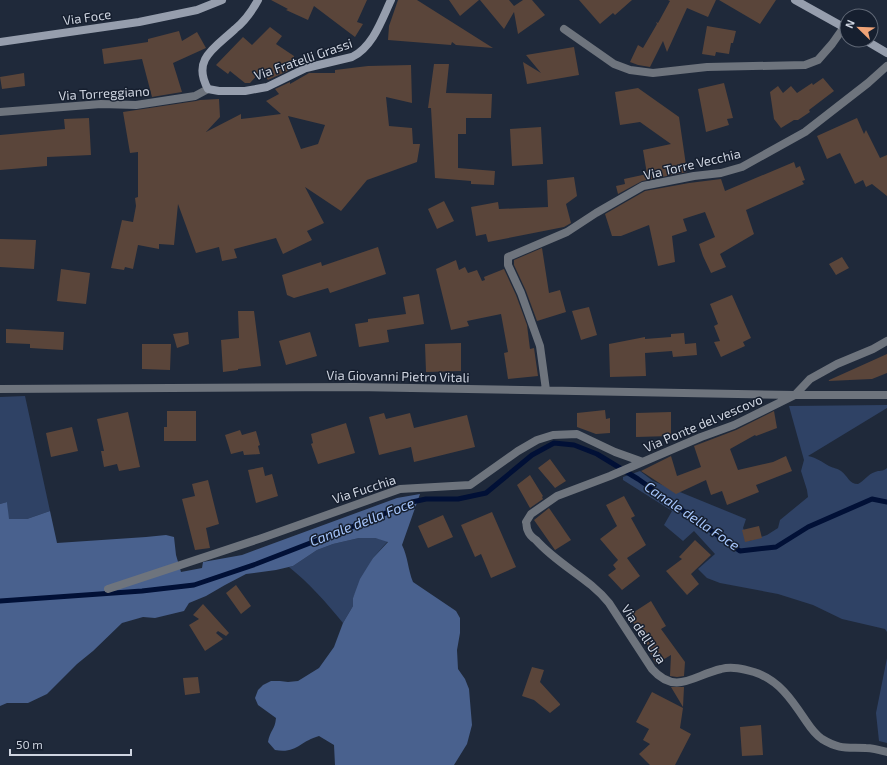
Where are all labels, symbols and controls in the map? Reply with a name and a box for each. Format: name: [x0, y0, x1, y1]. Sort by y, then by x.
street label: Via Foce: [62, 6, 112, 28]
north arrow: [839, 8, 879, 48]
text: N: [842, 18, 857, 30]
street label: Via Fratelli Grassi: [252, 35, 354, 83]
street label: Via Torreggiano: [58, 83, 150, 103]
street label: Via Torre Vecchia: [642, 145, 742, 183]
street label: Via Giovanni Pietro Vitali: [326, 367, 470, 385]
street label: Via Ponte del vescovo: [641, 391, 765, 455]
street label: Via Fucchia: [330, 471, 398, 507]
water label: Canale della Foce: [642, 477, 743, 554]
water label: Canale della Foce: [307, 494, 417, 549]
street label: Via dell'Uva: [618, 601, 670, 667]
scale bar: [10, 731, 131, 757]
text: 50 m: [16, 737, 43, 751]

